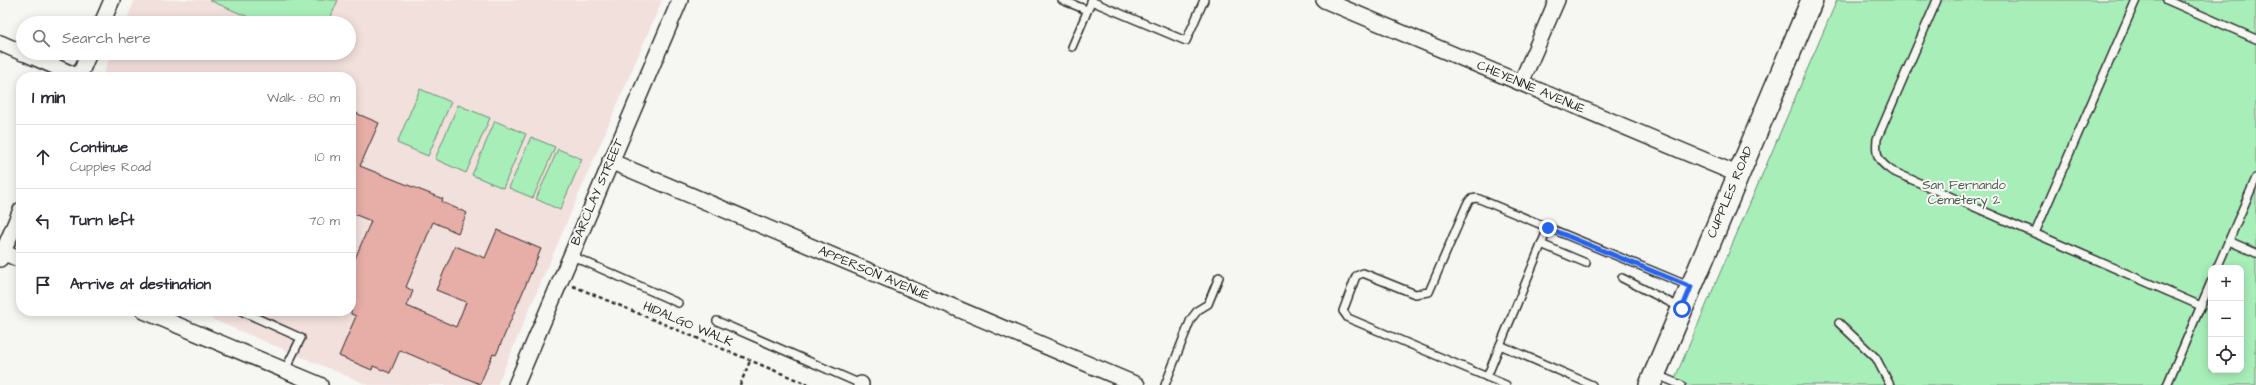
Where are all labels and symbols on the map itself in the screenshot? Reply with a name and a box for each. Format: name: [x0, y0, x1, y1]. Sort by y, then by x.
street label: CHEYENNE AVENUE: [1474, 56, 1588, 118]
street label: BARCLAY STREET: [566, 135, 628, 248]
street label: CUPPLES ROAD: [1703, 143, 1758, 241]
park label: San Fernando Cemetery 2: [1922, 176, 2006, 210]
route end: [1539, 219, 1557, 237]
street label: APPERSON AVENUE: [815, 241, 933, 305]
street label: HIDALGO WALK: [640, 297, 736, 351]
route start: [1673, 300, 1691, 318]

